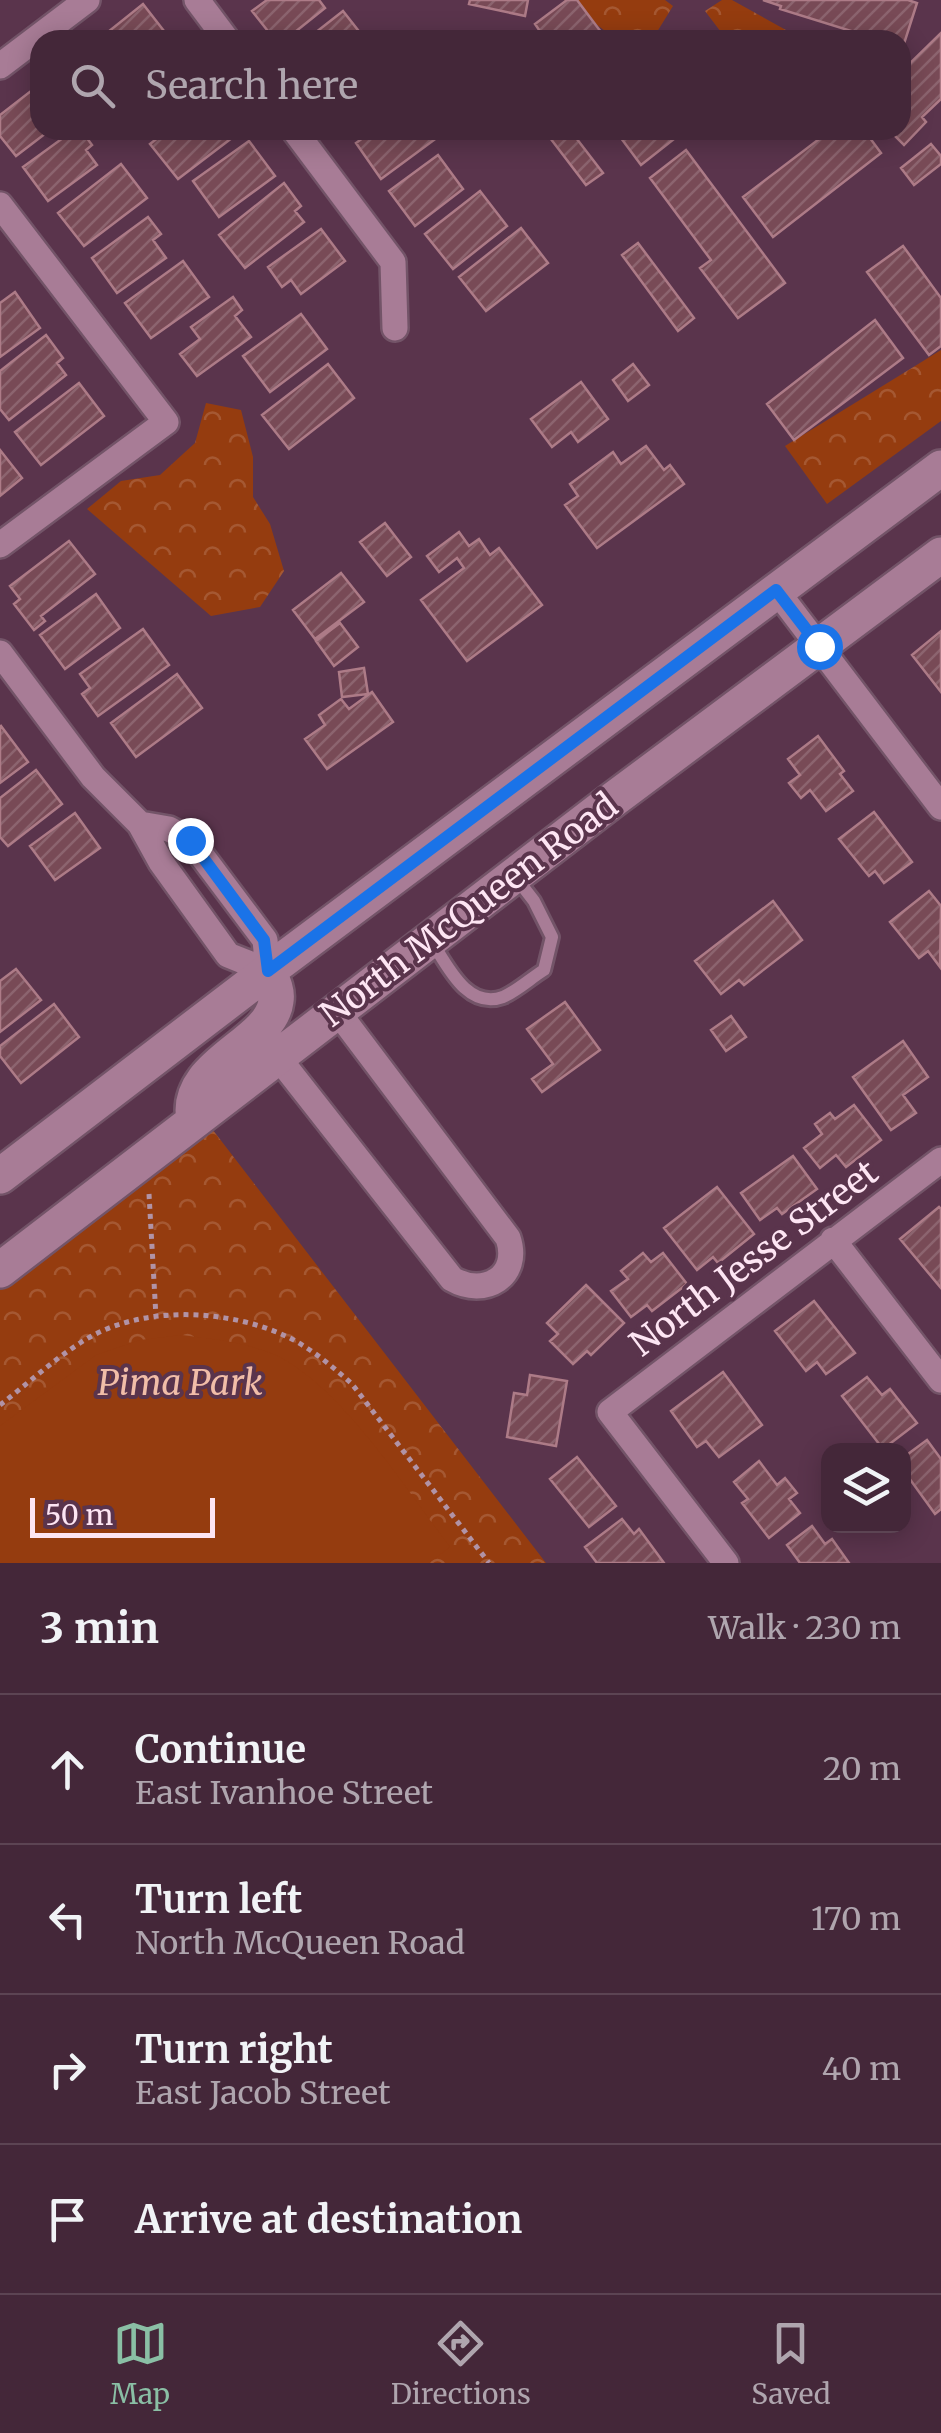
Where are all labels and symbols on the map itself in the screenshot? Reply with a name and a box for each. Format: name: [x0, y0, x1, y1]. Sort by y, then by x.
route start: [797, 624, 843, 670]
street label: North McQueen Road: [312, 784, 626, 1036]
route end: [168, 818, 214, 864]
street label: North Jesse Street: [621, 1150, 887, 1366]
park label: Pima Park: [97, 1361, 263, 1405]
scale bar: [30, 1493, 215, 1538]

